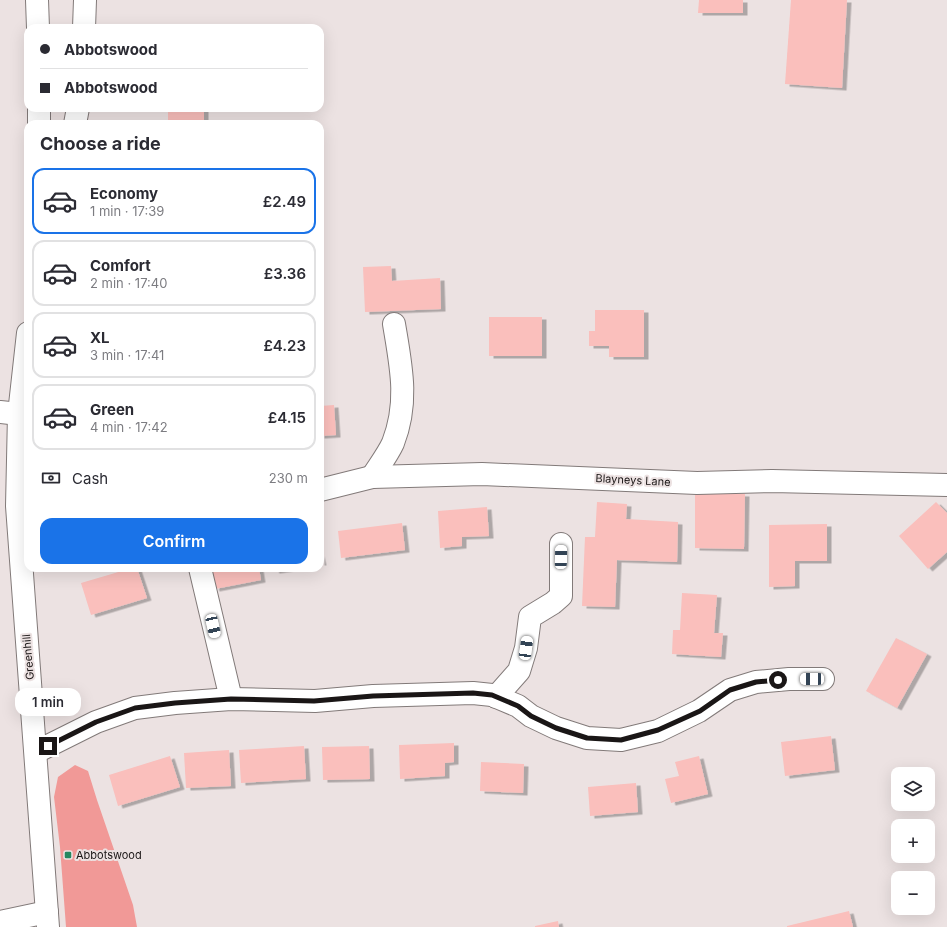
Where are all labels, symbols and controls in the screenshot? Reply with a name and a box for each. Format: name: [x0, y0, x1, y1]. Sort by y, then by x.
text: Abbotswood: [64, 40, 158, 59]
text: Abbotswood: [64, 78, 158, 97]
text: Choose a ride: [40, 133, 161, 154]
icon: car: [42, 183, 78, 219]
text: Economy: [90, 184, 158, 203]
text: £2.49: [263, 192, 306, 211]
text: 1 min · 17:39: [90, 203, 164, 219]
icon: car: [42, 255, 78, 291]
text: Comfort: [90, 256, 151, 275]
text: £3.36: [264, 264, 306, 283]
text: 2 min · 17:40: [90, 275, 167, 291]
icon: car: [42, 327, 78, 363]
text: XL: [90, 328, 110, 347]
text: £4.23: [263, 336, 306, 355]
text: 3 min · 17:41: [90, 347, 164, 363]
icon: car: [42, 399, 78, 435]
text: Green: [90, 400, 134, 419]
text: £4.15: [268, 408, 306, 427]
text: 4 min · 17:42: [90, 419, 168, 435]
icon: cash: [40, 467, 62, 489]
text: Cash: [72, 469, 108, 488]
text: 230 m: [269, 470, 308, 486]
street label: Blayneys Lane: [595, 471, 671, 489]
button: Confirm: [40, 518, 308, 564]
car: [555, 545, 567, 569]
car: [204, 613, 222, 639]
street label: Greenhill: [19, 633, 37, 681]
car: [518, 635, 534, 661]
route start: [769, 671, 787, 689]
car: [800, 673, 824, 685]
callout: 1 min: [15, 688, 81, 716]
text: 1 min: [32, 694, 64, 710]
route end: [39, 737, 57, 755]
map controls: [891, 767, 935, 915]
button: layers: [891, 767, 935, 811]
button: +: [891, 819, 935, 863]
place label: Abbotswood: [76, 848, 142, 862]
marker: Abbotswood: [63, 850, 73, 860]
button: −: [891, 871, 935, 915]

